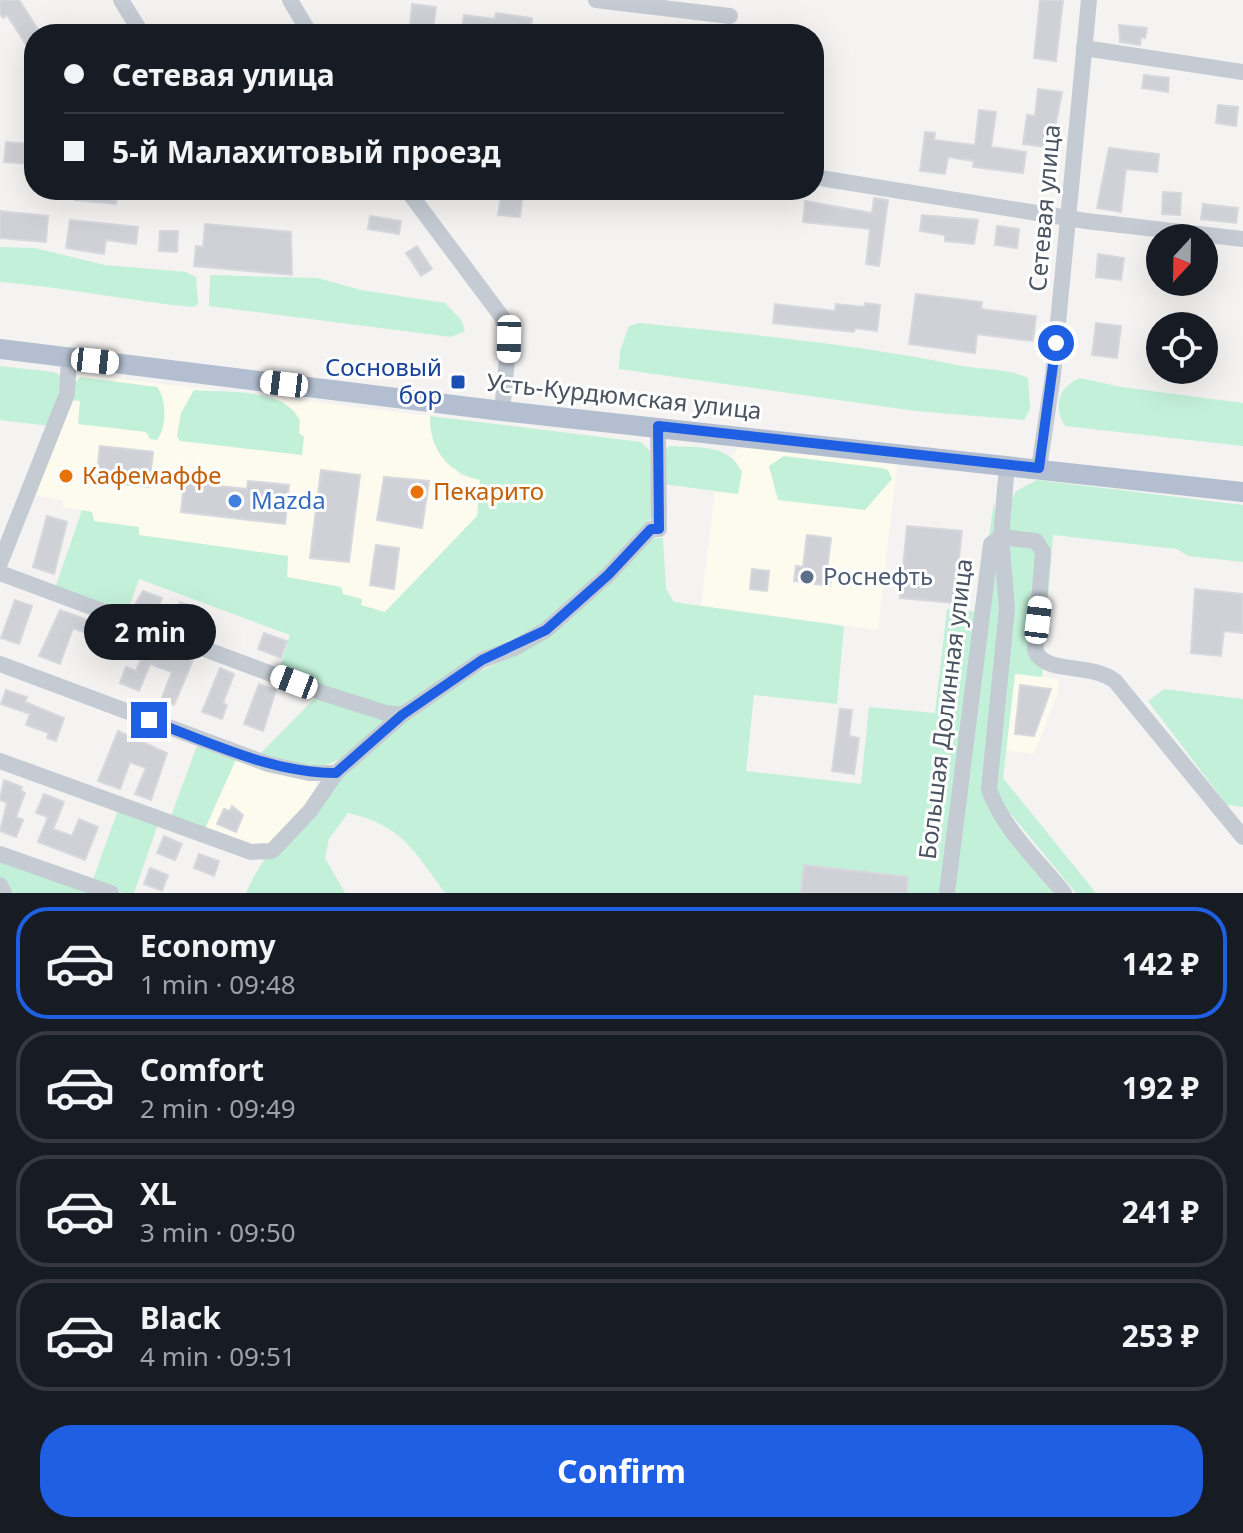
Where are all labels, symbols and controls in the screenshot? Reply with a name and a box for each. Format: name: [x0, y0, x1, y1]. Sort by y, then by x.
text: Сетевая улица: [112, 54, 335, 95]
street label: Сетевая улица: [1020, 123, 1067, 293]
text: 5-й Малахитовый проезд: [112, 131, 501, 172]
north arrow: [1146, 224, 1218, 296]
map controls: [1146, 224, 1218, 384]
button: locate: [1146, 312, 1218, 384]
car: [497, 315, 521, 363]
route start: [1038, 325, 1074, 361]
car: [70, 347, 120, 375]
place label: Сосновый бор: [325, 350, 442, 411]
street label: Усть-Курдюмская улица: [485, 365, 763, 426]
car: [259, 369, 309, 399]
marker: Сосновый бор: [449, 373, 467, 391]
place label: Кафемаффе: [82, 458, 221, 491]
marker: Кафемаффе: [57, 467, 75, 485]
place label: Пекарито: [433, 474, 544, 507]
place label: Mazda: [251, 483, 326, 516]
marker: Пекарито: [408, 483, 426, 501]
marker: Mazda: [226, 492, 244, 510]
street label: Большая Долинная улица: [910, 557, 979, 861]
place label: Роснефть: [823, 559, 933, 592]
marker: Роснефть: [798, 568, 816, 586]
car: [1023, 595, 1053, 645]
callout: 2 min: [83, 604, 215, 660]
text: 2 min: [114, 614, 186, 650]
car: [267, 662, 321, 702]
route end: [131, 702, 167, 738]
text: Economy: [140, 925, 276, 966]
icon: car: [44, 927, 116, 999]
text: 142 ₽: [1122, 943, 1199, 984]
text: 1 min · 09:48: [140, 966, 296, 1002]
text: Comfort: [140, 1049, 264, 1090]
icon: car: [44, 1051, 116, 1123]
text: 192 ₽: [1122, 1067, 1199, 1108]
text: 2 min · 09:49: [140, 1090, 296, 1126]
text: XL: [140, 1173, 177, 1214]
icon: car: [44, 1175, 116, 1247]
text: 241 ₽: [1122, 1191, 1199, 1232]
text: 3 min · 09:50: [140, 1214, 296, 1250]
text: Black: [140, 1297, 221, 1338]
icon: car: [44, 1299, 116, 1371]
text: 253 ₽: [1122, 1315, 1199, 1356]
text: 4 min · 09:51: [140, 1338, 296, 1374]
button: Confirm: [40, 1425, 1203, 1517]

